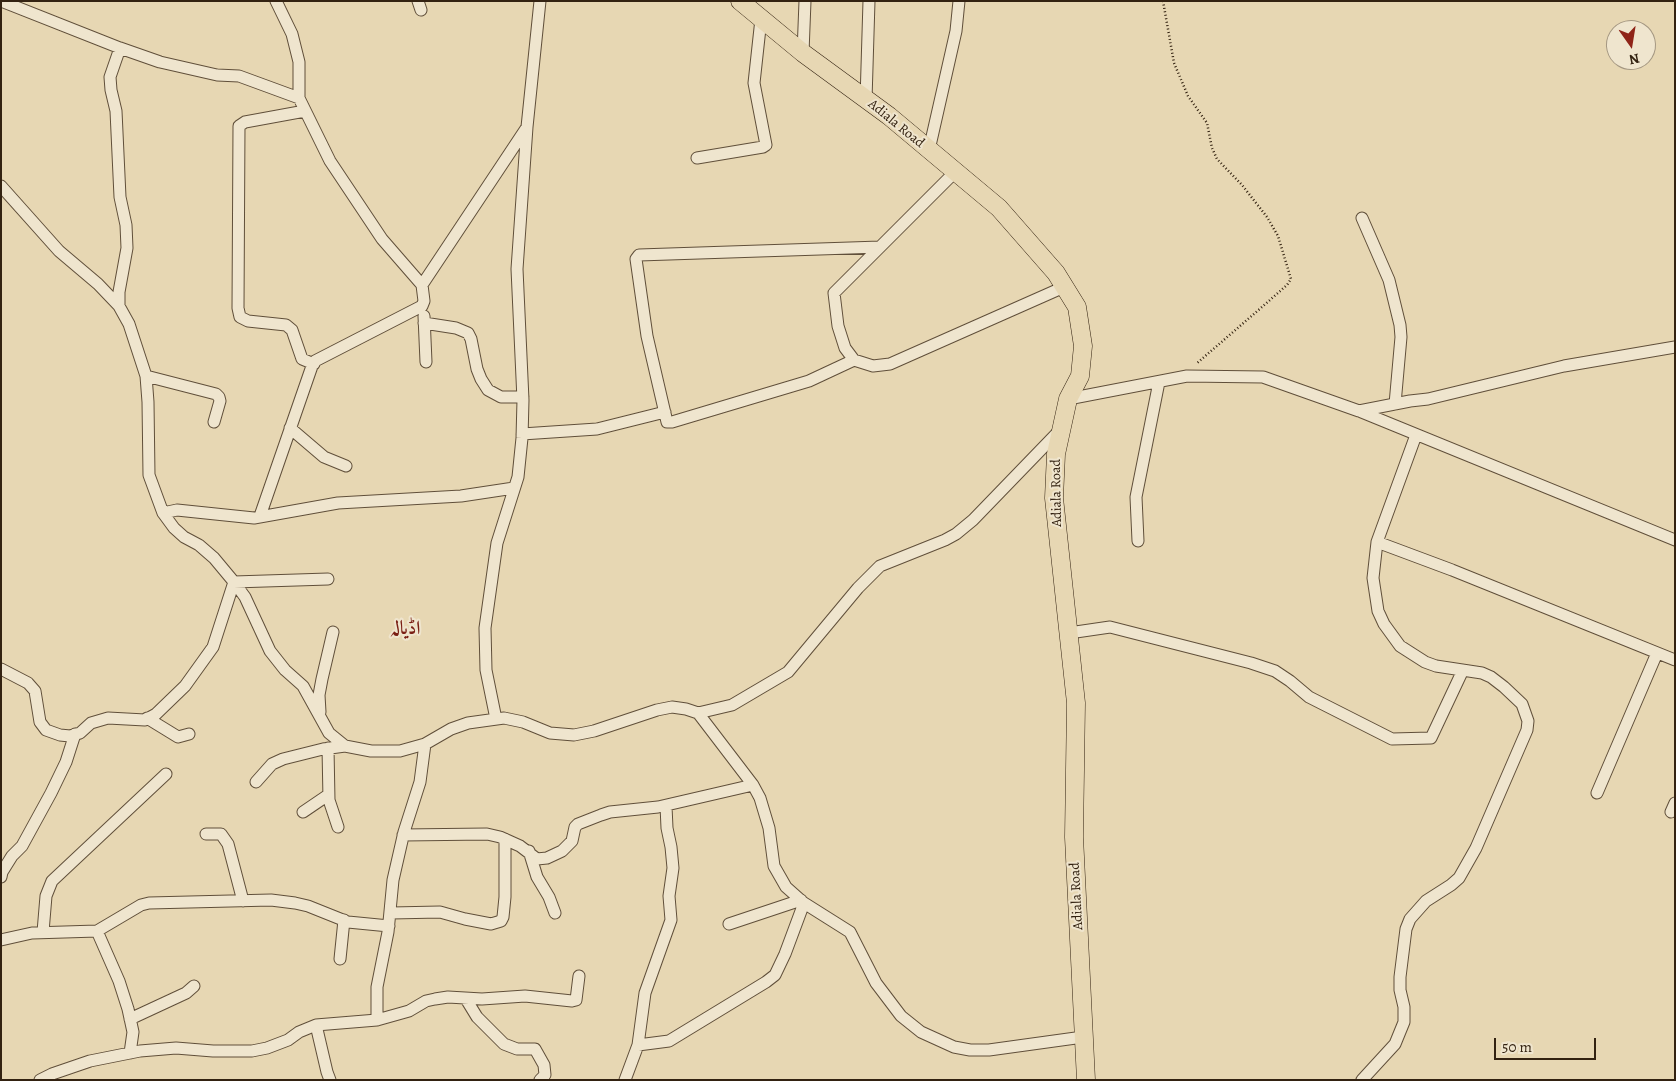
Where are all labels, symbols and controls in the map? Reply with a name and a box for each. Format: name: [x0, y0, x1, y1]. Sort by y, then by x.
north arrow: [1606, 20, 1656, 70]
text: N: [1627, 49, 1641, 70]
street label: Adiala Road: [864, 96, 928, 152]
street label: Adiala Road: [1048, 459, 1066, 527]
district label: اڈیالہ: [390, 618, 420, 640]
street label: Adiala Road: [1067, 862, 1087, 930]
scale bar: [1496, 1028, 1598, 1060]
text: 50 m: [1502, 1037, 1532, 1057]

